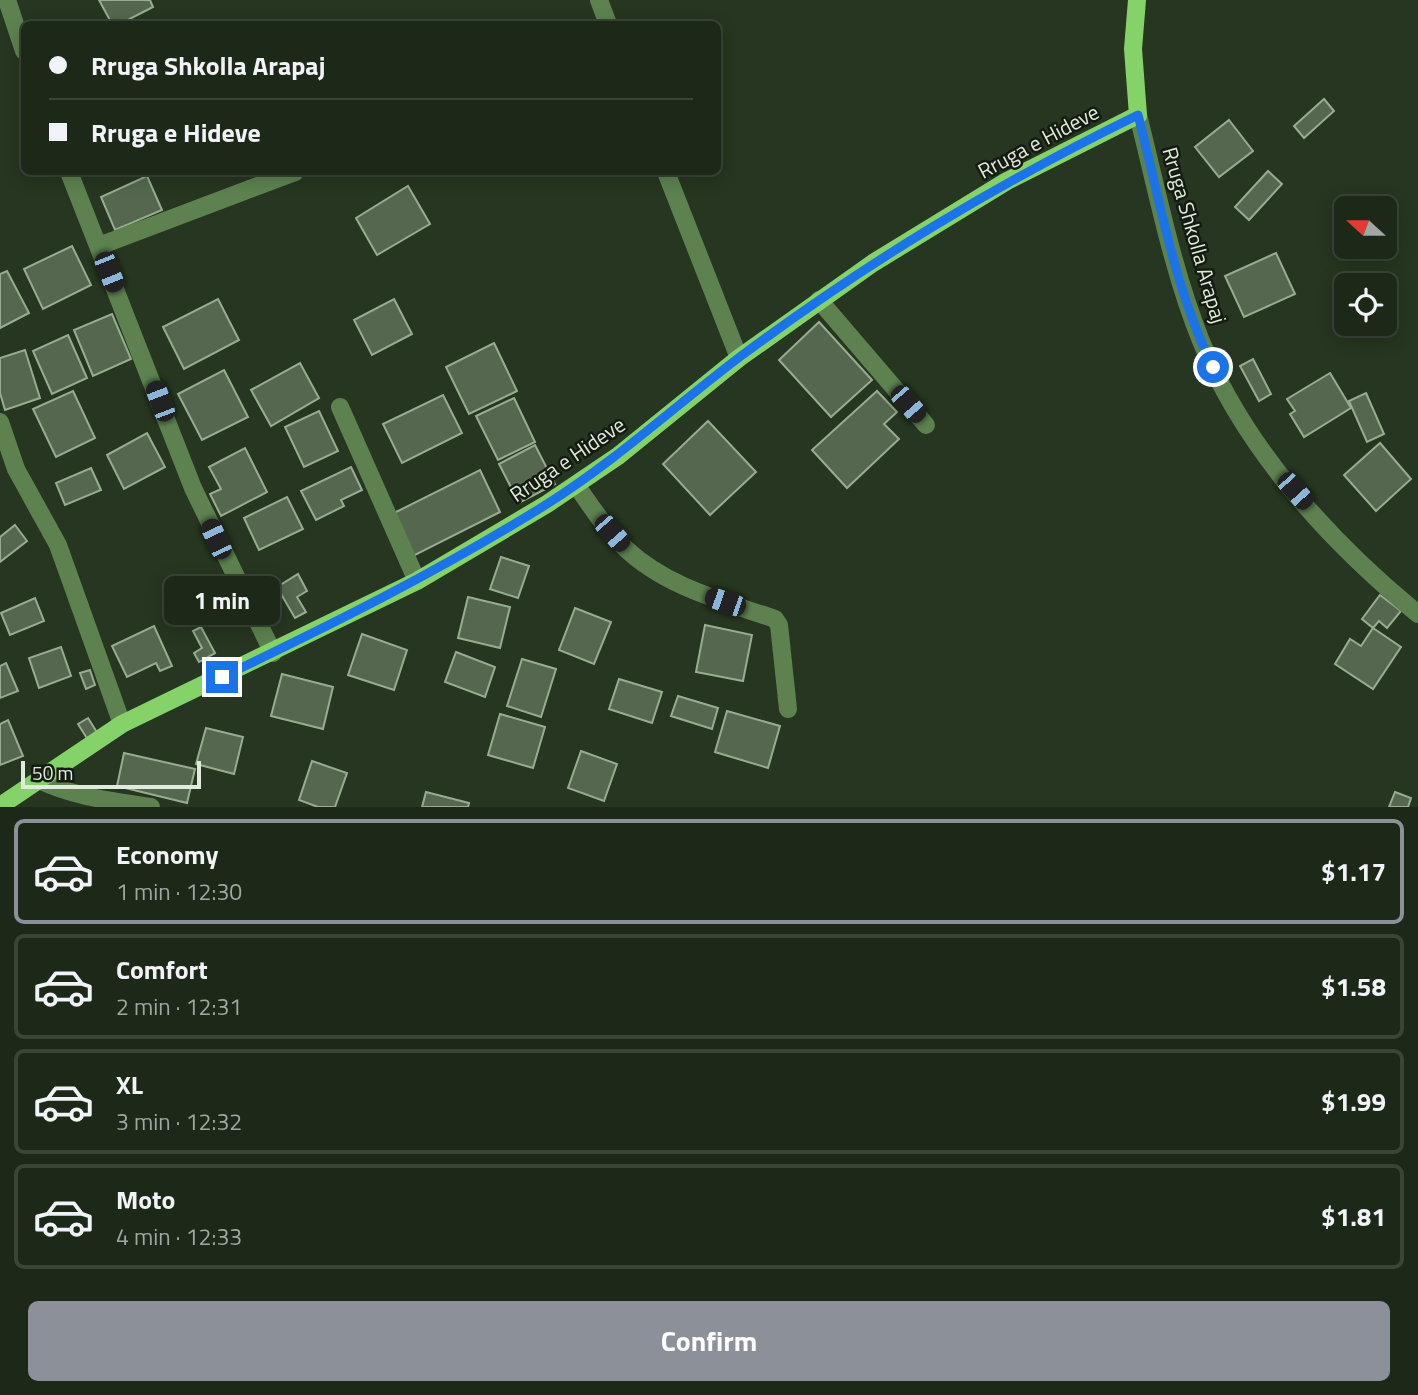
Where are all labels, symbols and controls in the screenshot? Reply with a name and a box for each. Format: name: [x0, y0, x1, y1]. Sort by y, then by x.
text: Rruga Shkolla Arapaj: [91, 46, 325, 85]
street label: Rruga e Hideve: [972, 96, 1104, 186]
text: Rruga e Hideve: [91, 113, 261, 152]
street label: Rruga Shkolla Arapaj: [1155, 143, 1235, 327]
north arrow: [1334, 196, 1396, 259]
map controls: [1334, 196, 1397, 336]
car: [92, 249, 127, 295]
button: locate: [1334, 273, 1397, 336]
route start: [1197, 351, 1229, 383]
car: [143, 378, 178, 424]
car: [887, 381, 930, 427]
street label: Rruga e Hideve: [503, 408, 631, 510]
car: [1274, 468, 1317, 514]
car: [591, 510, 634, 556]
car: [198, 516, 235, 562]
callout: 1 min: [164, 576, 280, 624]
text: 1 min: [194, 583, 250, 618]
car: [702, 585, 749, 619]
route end: [206, 661, 238, 693]
scale bar: [21, 758, 201, 790]
text: 50 m: [32, 758, 73, 787]
text: Economy: [116, 835, 218, 874]
icon: car: [32, 840, 95, 903]
text: $1.17: [1321, 852, 1386, 891]
text: 1 min · 12:30: [116, 874, 242, 909]
text: Comfort: [116, 950, 208, 989]
icon: car: [32, 955, 95, 1018]
text: $1.58: [1321, 967, 1386, 1006]
text: 2 min · 12:31: [116, 989, 242, 1024]
text: XL: [116, 1065, 143, 1104]
icon: car: [32, 1070, 95, 1133]
text: $1.99: [1321, 1082, 1386, 1121]
text: 3 min · 12:32: [116, 1104, 242, 1139]
text: Moto: [116, 1180, 175, 1219]
icon: car: [32, 1185, 95, 1248]
text: $1.81: [1321, 1197, 1386, 1236]
text: 4 min · 12:33: [116, 1219, 242, 1254]
button: Confirm: [28, 1301, 1390, 1381]

